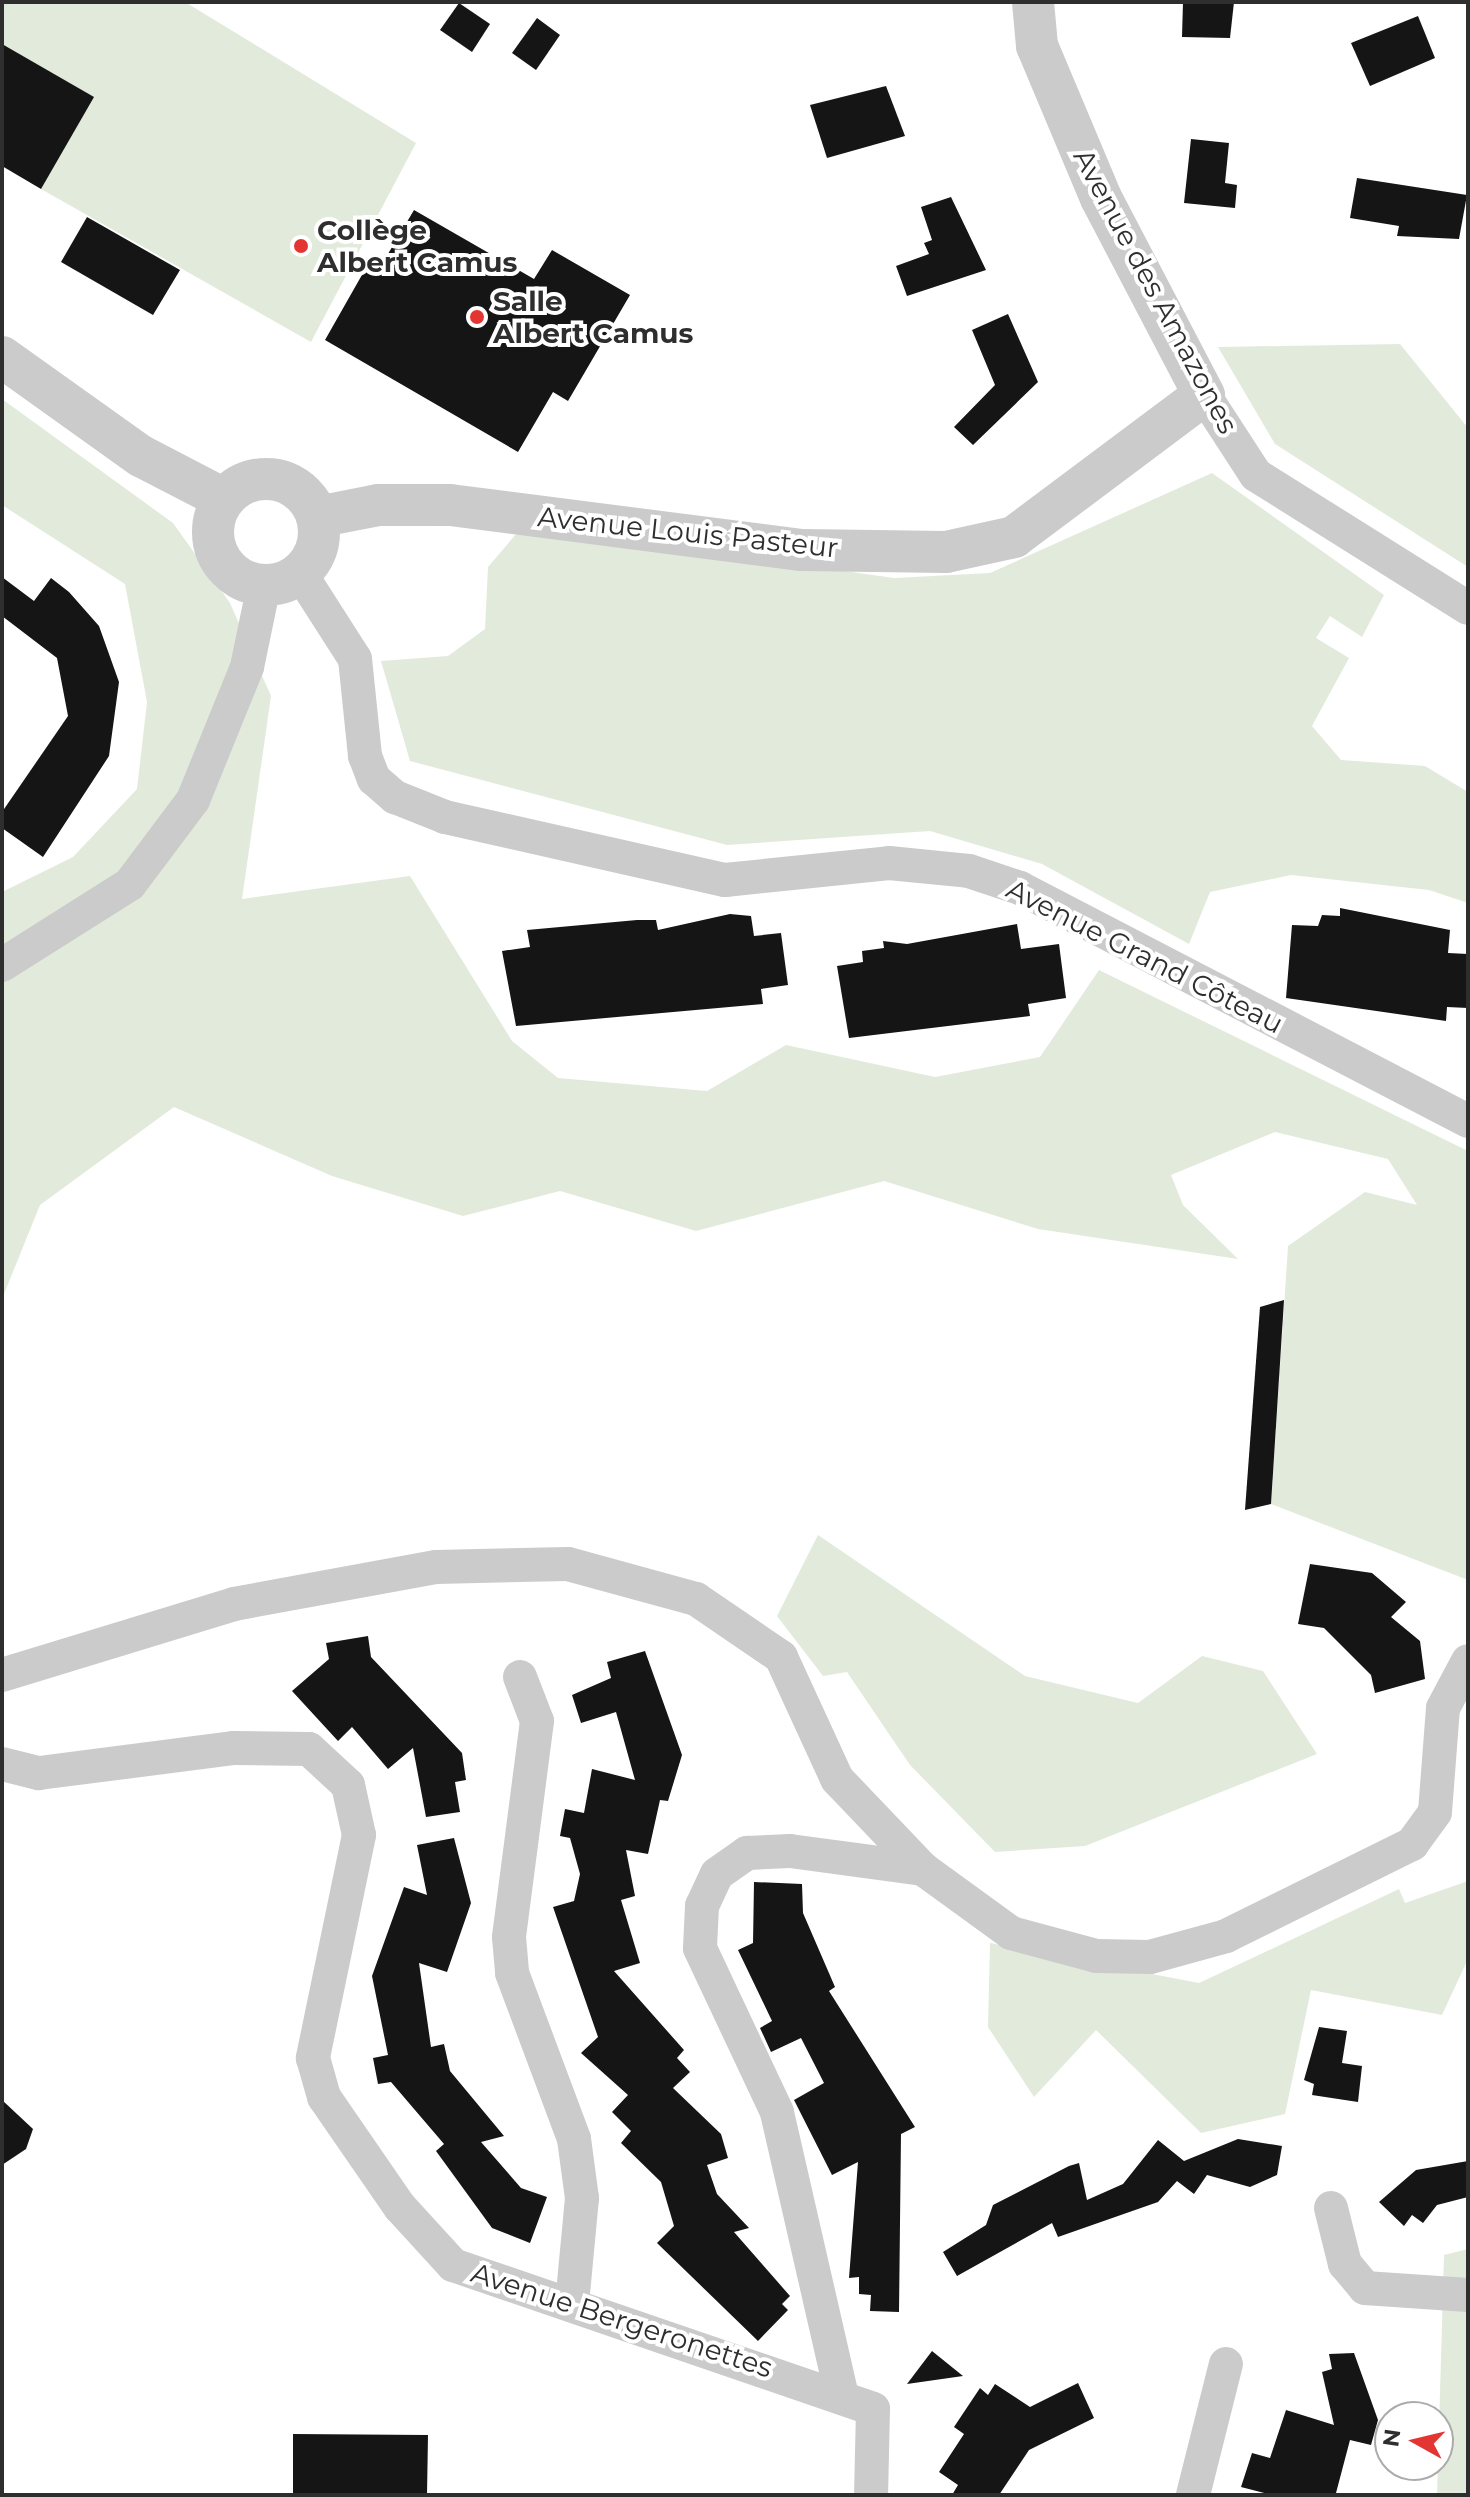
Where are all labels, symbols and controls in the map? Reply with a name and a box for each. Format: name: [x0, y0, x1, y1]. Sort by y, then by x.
street label: Avenue des Amazones: [1067, 143, 1245, 439]
place label: Collège Albert Camus: [317, 213, 517, 279]
marker: Collège Albert Camus: [292, 237, 310, 255]
place label: Salle Albert Camus: [493, 284, 693, 350]
marker: Salle Albert Camus: [468, 308, 486, 326]
street label: Avenue Louis Pasteur: [536, 500, 840, 564]
street label: Avenue Grand Côteau: [1001, 872, 1289, 1040]
street label: Avenue Bergeronettes: [467, 2255, 777, 2385]
north arrow: [1374, 2401, 1454, 2481]
text: N: [1377, 2427, 1406, 2449]

